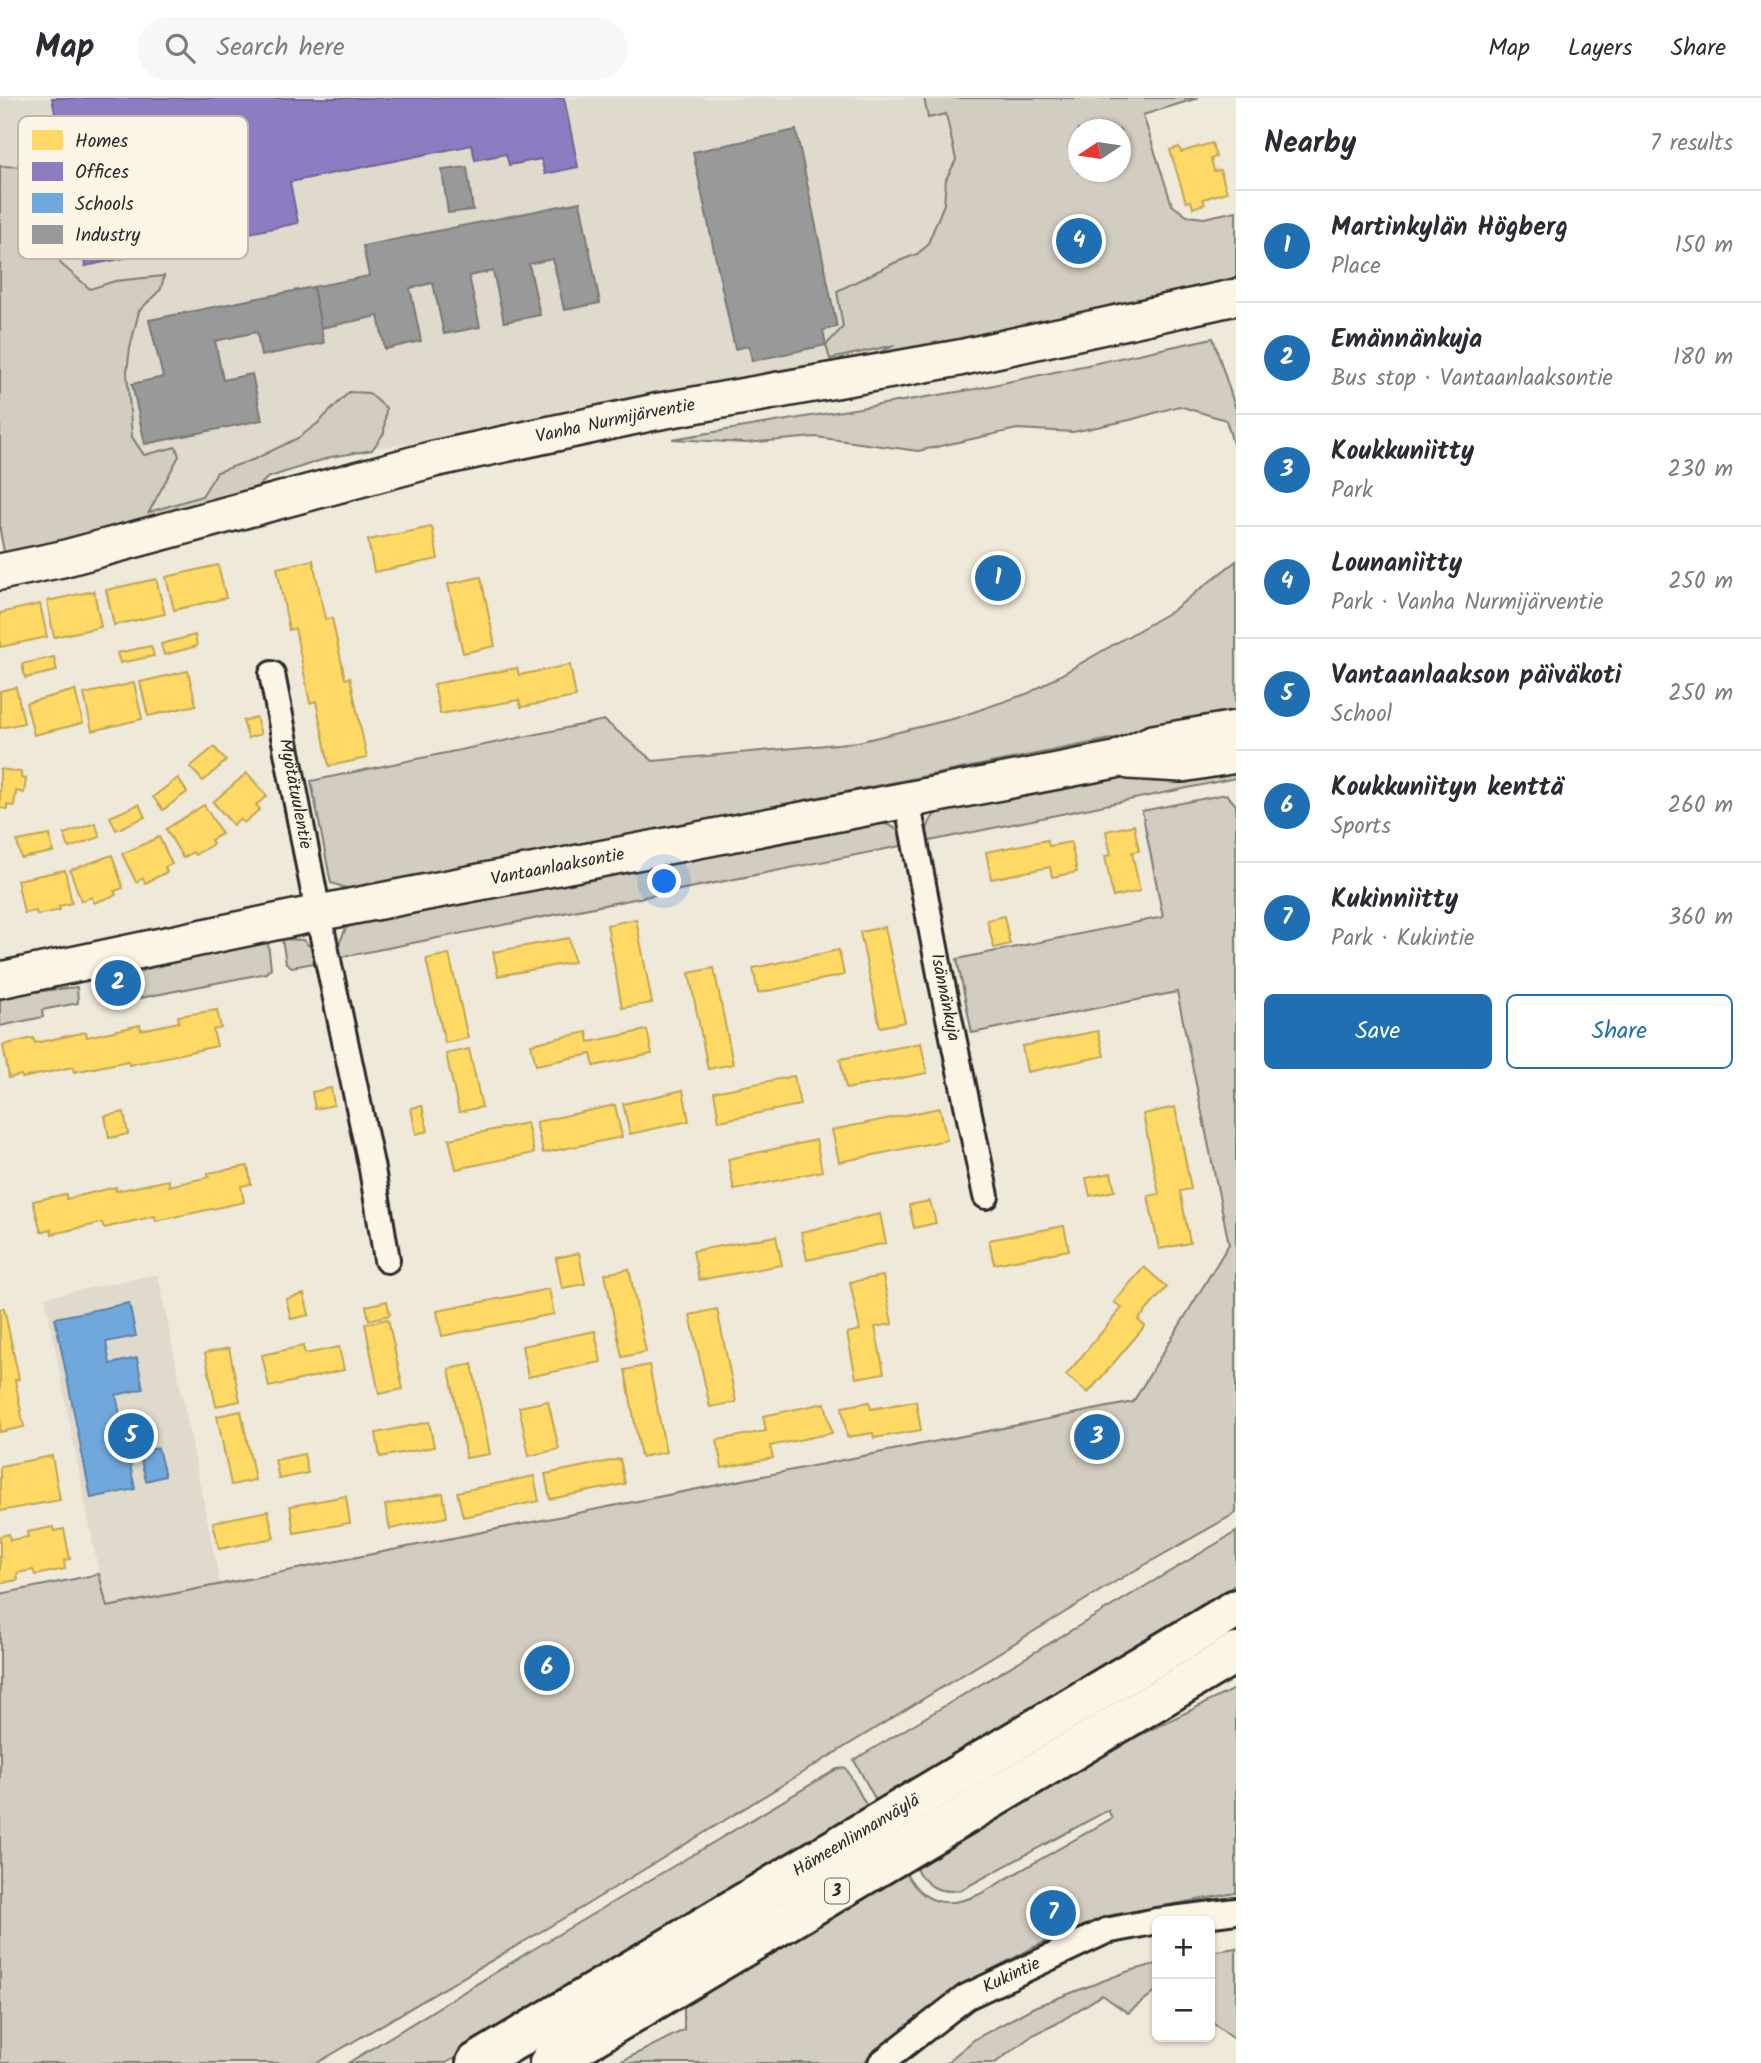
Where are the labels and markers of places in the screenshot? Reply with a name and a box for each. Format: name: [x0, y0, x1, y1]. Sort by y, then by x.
pin: 4: [1056, 215, 1102, 267]
pin: 1: [975, 552, 1021, 604]
pin: 2: [95, 957, 141, 1009]
pin: 5: [108, 1410, 154, 1462]
pin: 3: [1074, 1411, 1120, 1463]
pin: 6: [524, 1642, 570, 1694]
pin: 7: [1030, 1887, 1076, 1939]

